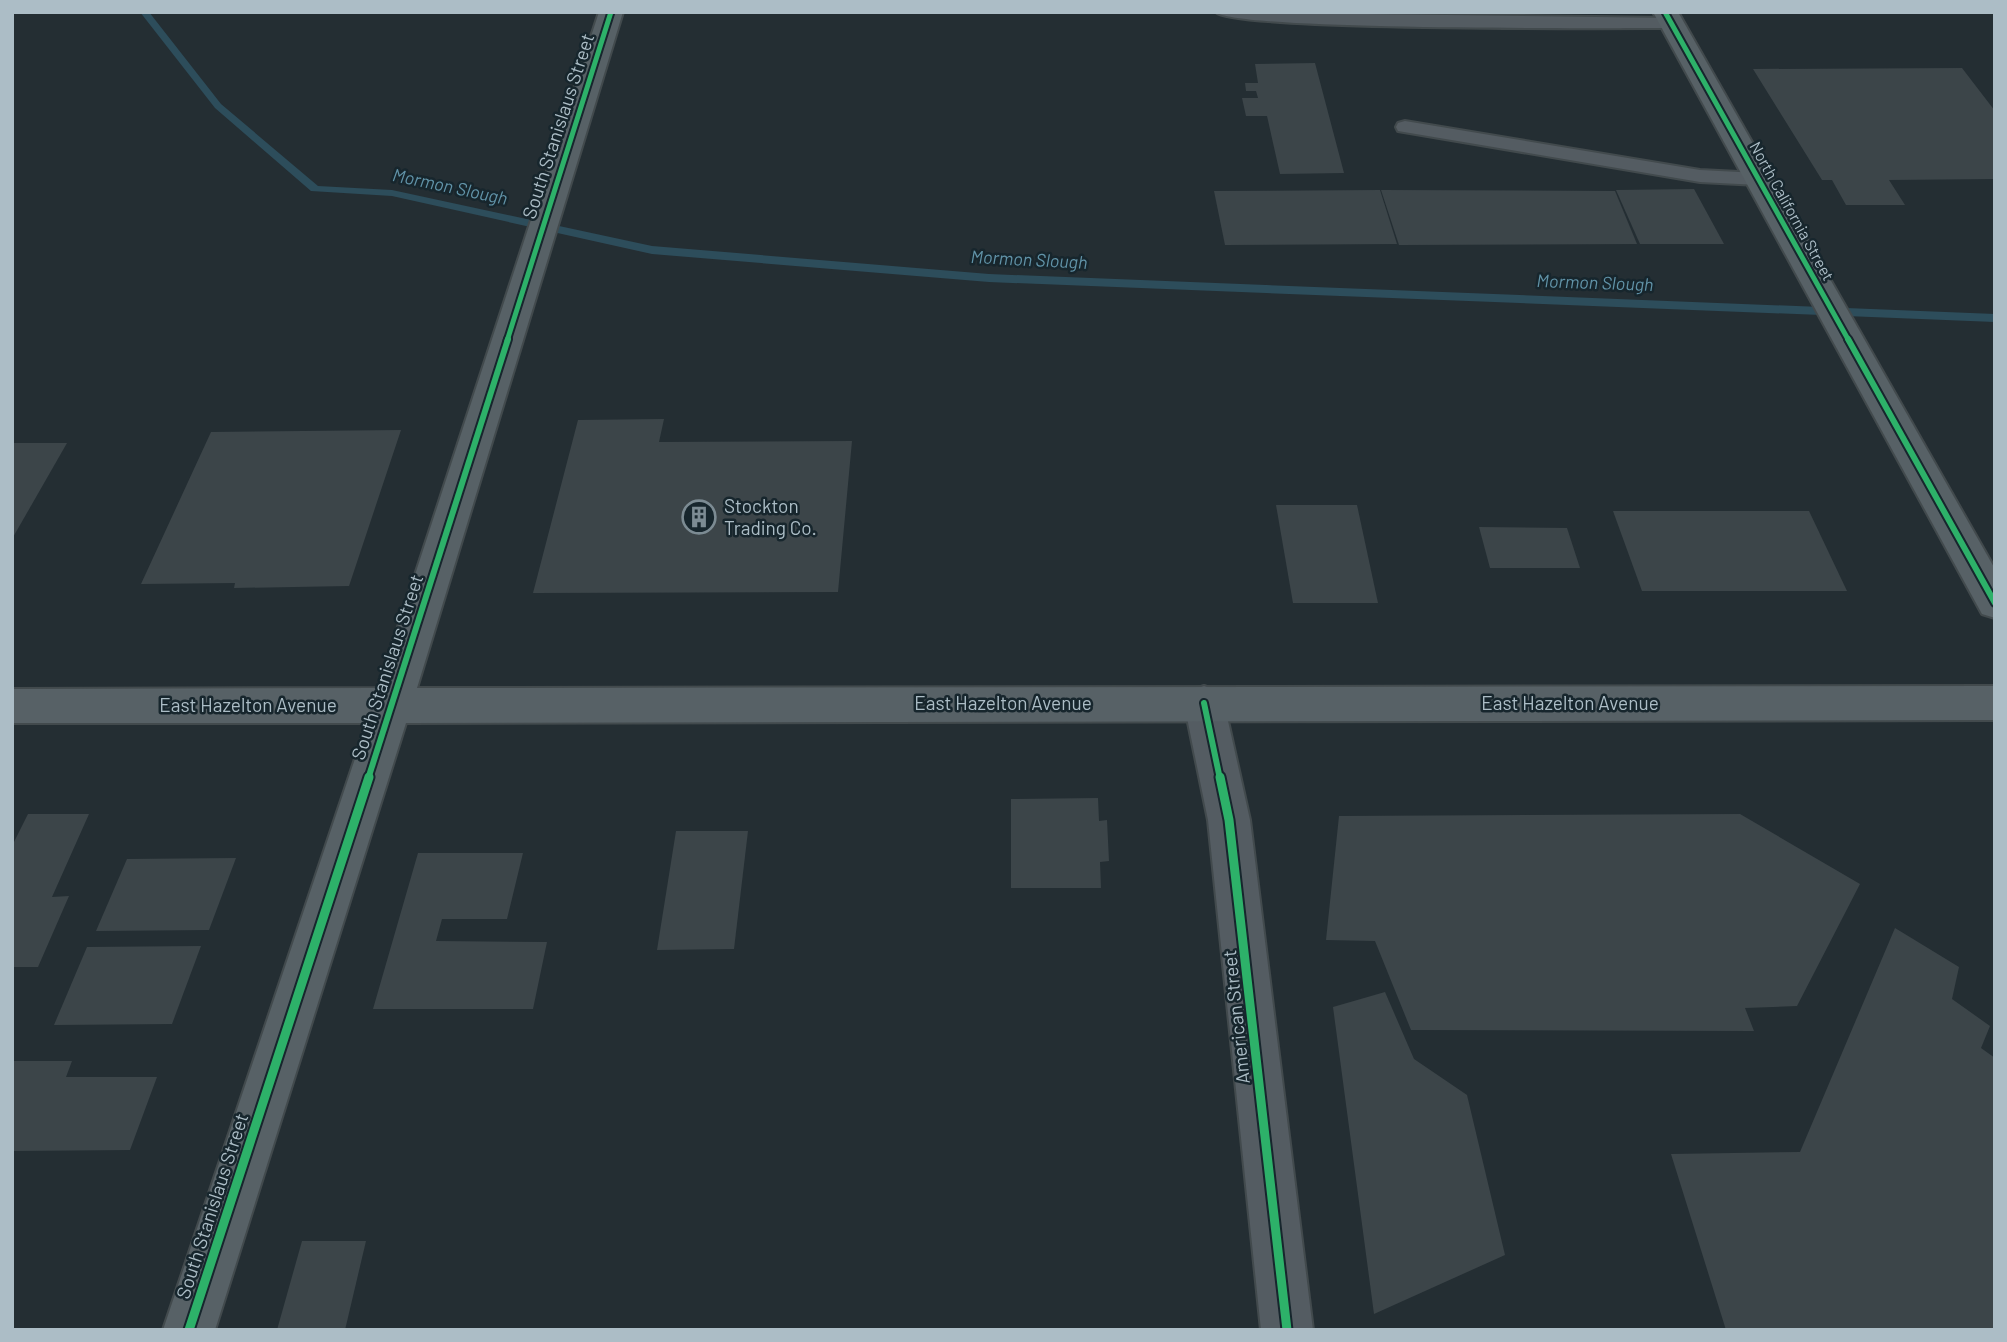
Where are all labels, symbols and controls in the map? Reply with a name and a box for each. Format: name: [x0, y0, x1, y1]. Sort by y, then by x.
street label: South Stanislaus Street: [517, 30, 598, 221]
street label: North California Street: [1746, 138, 1839, 284]
water label: Mormon Slough: [391, 163, 510, 209]
water label: Mormon Slough: [970, 245, 1088, 273]
water label: Mormon Slough: [1536, 269, 1654, 295]
place label: Stockton Trading Co.: [724, 494, 817, 539]
building icon: Stockton Trading Co.: [680, 498, 718, 536]
street label: South Stanislaus Street: [346, 571, 427, 762]
street label: East Hazelton Avenue: [914, 691, 1092, 714]
street label: East Hazelton Avenue: [1481, 691, 1659, 714]
street label: East Hazelton Avenue: [159, 693, 337, 716]
street label: American Street: [1217, 949, 1254, 1085]
street label: South Stanislaus Street: [171, 1110, 252, 1301]

